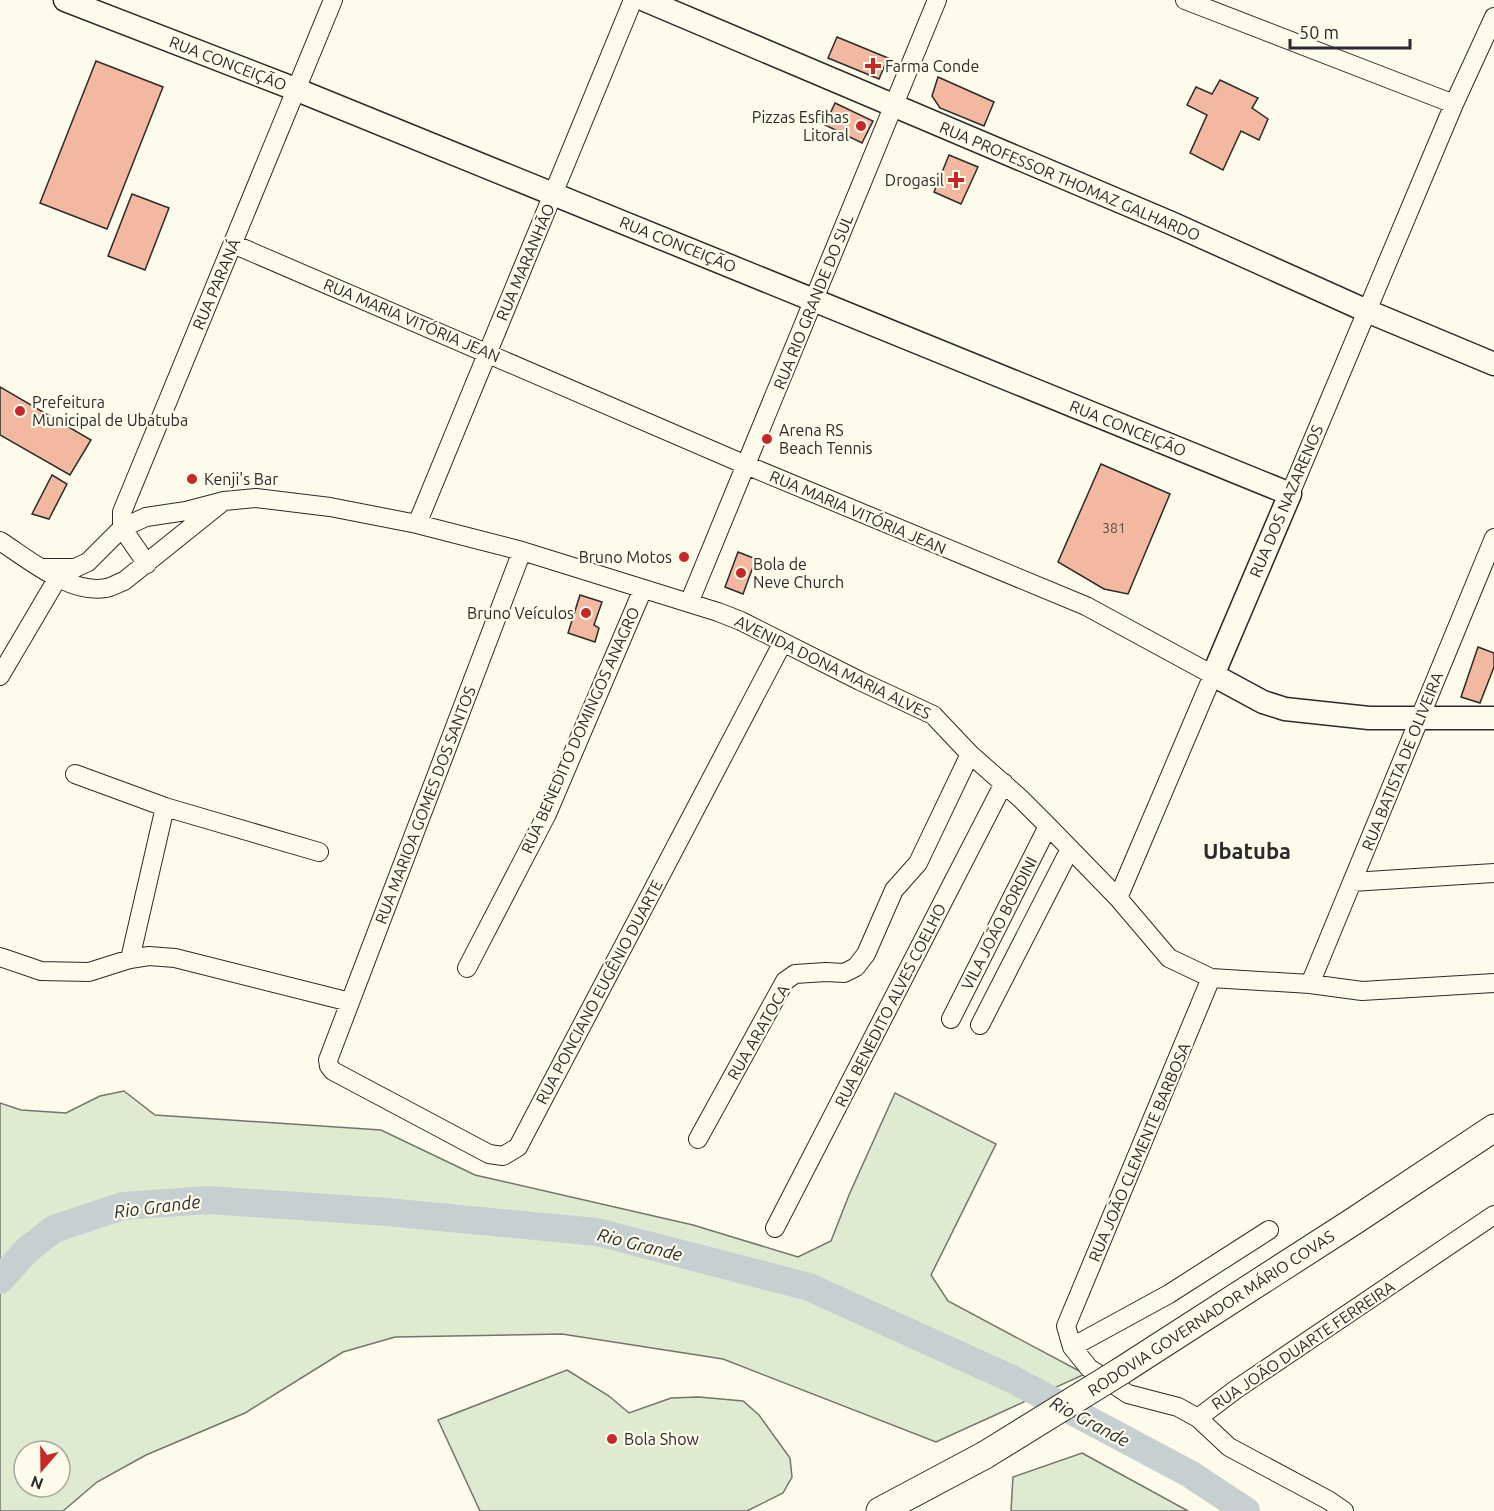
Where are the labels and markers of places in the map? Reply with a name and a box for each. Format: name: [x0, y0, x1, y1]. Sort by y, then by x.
place label: Farma Conde: [885, 57, 979, 75]
marker: Farma Conde: [866, 59, 880, 73]
place label: Pizzas Esfihas Litoral: [752, 108, 849, 144]
marker: Pizzas Esfihas Litoral: [854, 119, 868, 133]
place label: Drogasil: [885, 171, 944, 189]
marker: Drogasil: [949, 173, 963, 187]
place label: Prefeitura Municipal de Ubatuba: [32, 393, 188, 429]
marker: Prefeitura Municipal de Ubatuba: [13, 404, 27, 418]
place label: Arena RS Beach Tennis: [779, 421, 873, 457]
marker: Arena RS Beach Tennis: [760, 432, 774, 446]
place label: Kenji's Bar: [204, 470, 278, 488]
marker: Kenji's Bar: [185, 472, 199, 486]
place label: Bruno Motos: [579, 548, 672, 566]
marker: Bruno Motos: [677, 550, 691, 564]
place label: Bola de Neve Church: [753, 555, 844, 591]
marker: Bola de Neve Church: [734, 566, 748, 580]
place label: Bruno Veículos: [467, 604, 574, 622]
marker: Bruno Veículos: [579, 606, 593, 620]
place label: Bola Show: [624, 1430, 699, 1448]
marker: Bola Show: [605, 1432, 619, 1446]

